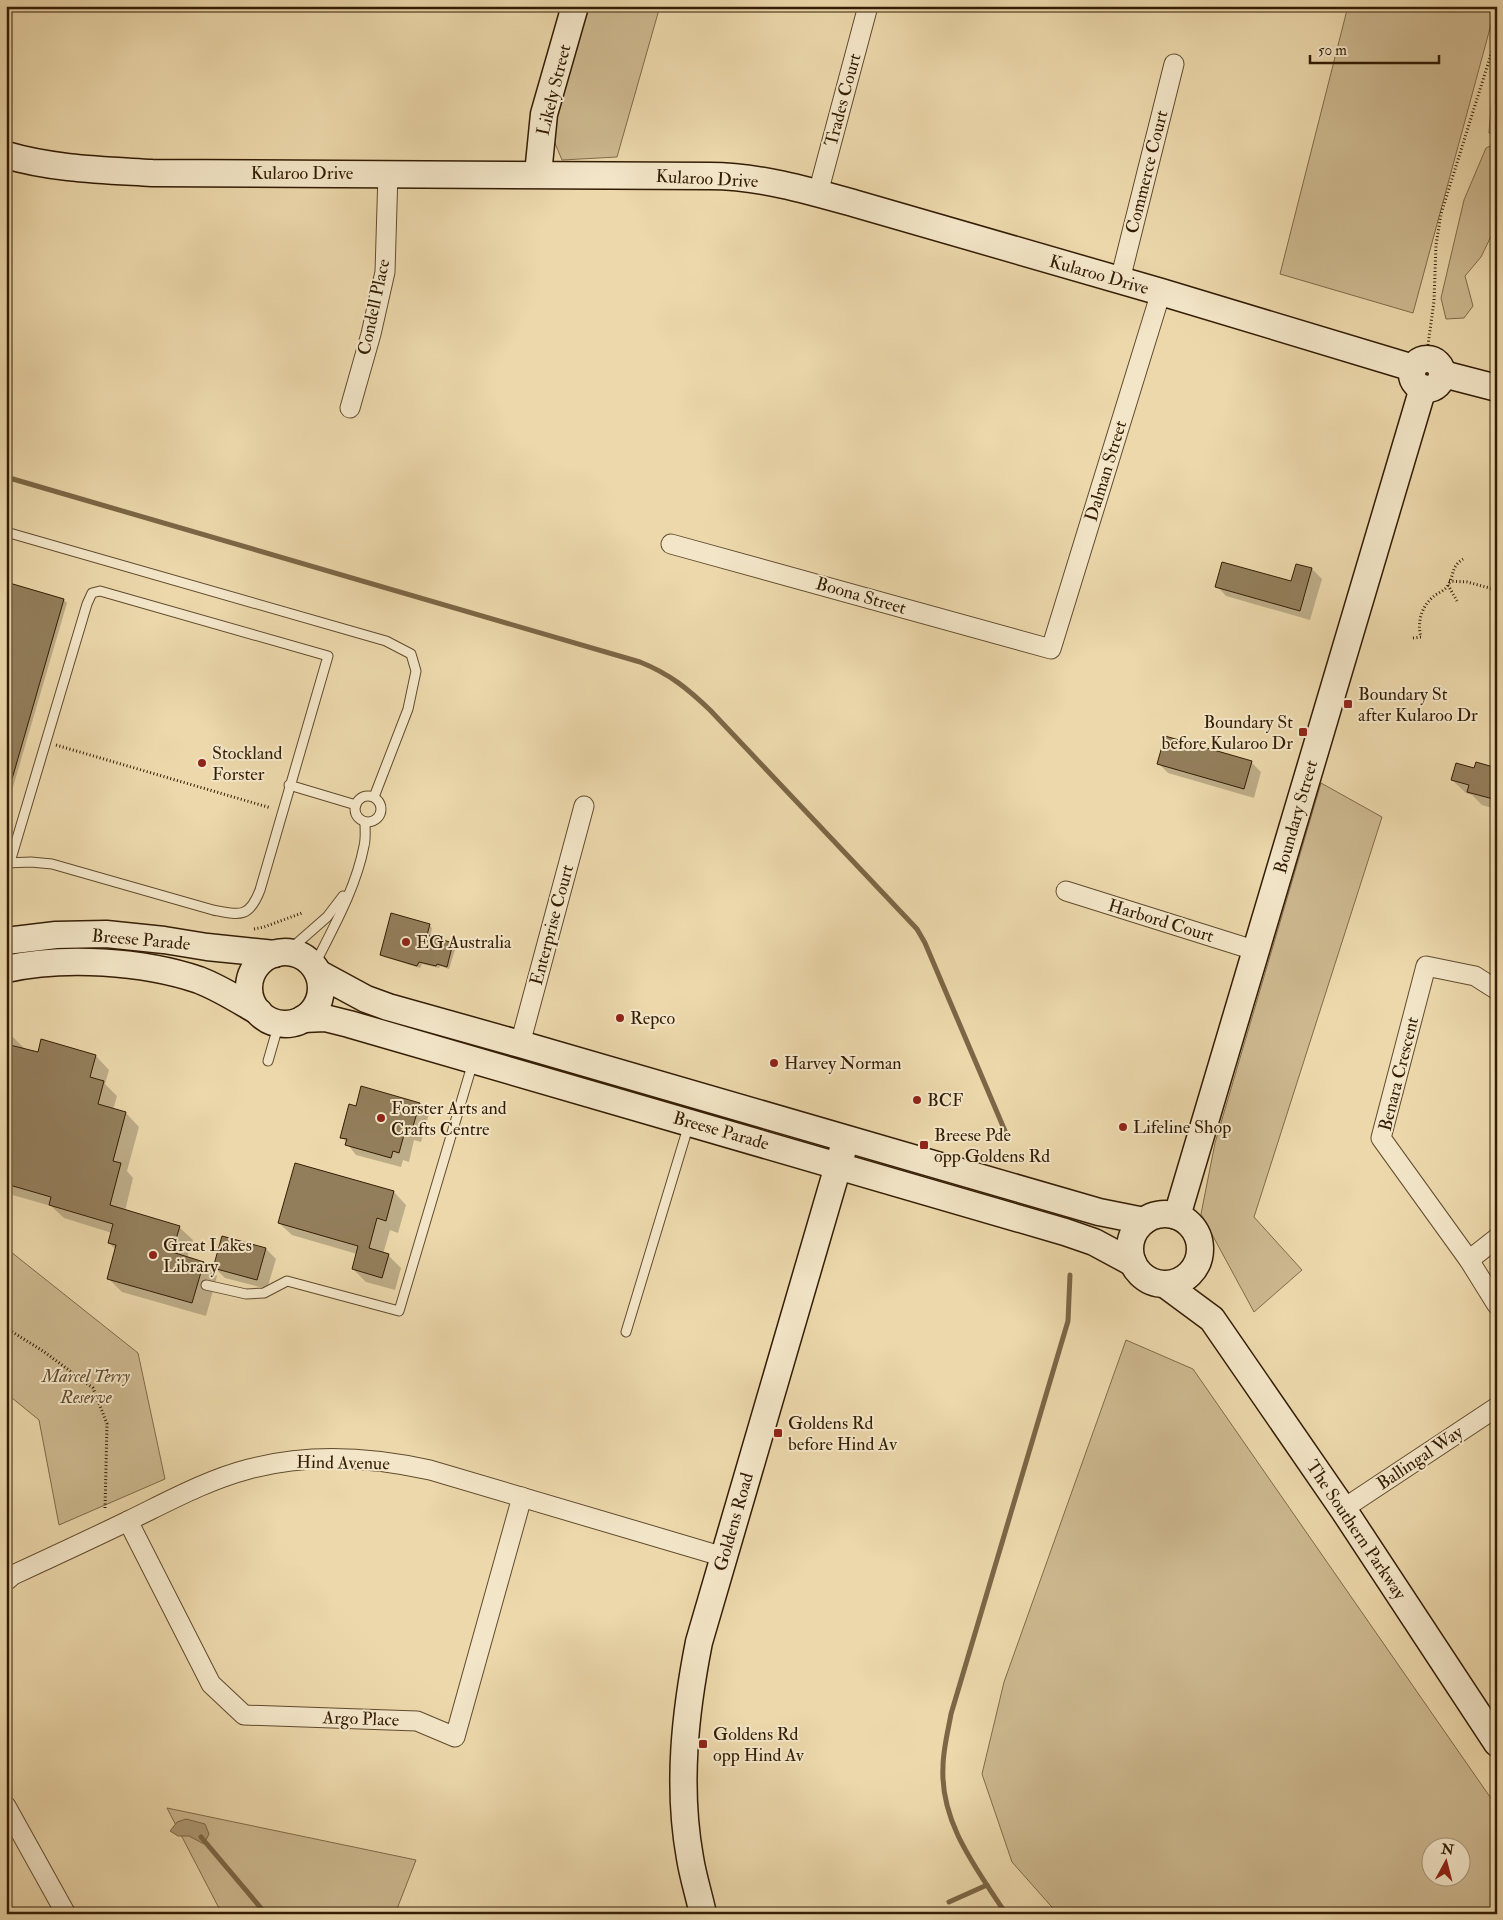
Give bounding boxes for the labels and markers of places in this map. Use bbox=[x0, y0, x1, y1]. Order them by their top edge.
place label: Boundary St after Kularoo Dr bbox=[1358, 683, 1478, 727]
marker: Boundary St after Kularoo Dr bbox=[1342, 698, 1354, 710]
place label: Boundary St before Kularoo Dr bbox=[1162, 711, 1293, 755]
marker: Boundary St before Kularoo Dr bbox=[1297, 726, 1309, 738]
place label: Stockland Forster bbox=[212, 742, 283, 786]
marker: Stockland Forster bbox=[196, 757, 208, 769]
place label: EG Australia bbox=[416, 931, 512, 954]
marker: EG Australia bbox=[400, 936, 412, 948]
place label: Repco bbox=[630, 1007, 676, 1030]
marker: Repco bbox=[614, 1012, 626, 1024]
place label: Harvey Norman bbox=[784, 1052, 902, 1075]
marker: Harvey Norman bbox=[768, 1057, 780, 1069]
place label: BCF bbox=[927, 1089, 963, 1112]
marker: BCF bbox=[911, 1094, 923, 1106]
place label: Forster Arts and Crafts Centre bbox=[391, 1097, 507, 1141]
marker: Forster Arts and Crafts Centre bbox=[375, 1112, 387, 1124]
place label: Lifeline Shop bbox=[1133, 1116, 1231, 1139]
marker: Lifeline Shop bbox=[1117, 1121, 1129, 1133]
place label: Breese Pde opp Goldens Rd bbox=[934, 1124, 1050, 1168]
marker: Breese Pde opp Goldens Rd bbox=[918, 1139, 930, 1151]
place label: Great Lakes Library bbox=[163, 1234, 252, 1278]
marker: Great Lakes Library bbox=[147, 1249, 159, 1261]
place label: Goldens Rd before Hind Av bbox=[788, 1412, 897, 1456]
marker: Goldens Rd before Hind Av bbox=[772, 1427, 784, 1439]
place label: Goldens Rd opp Hind Av bbox=[713, 1723, 804, 1767]
marker: Goldens Rd opp Hind Av bbox=[697, 1738, 709, 1750]

